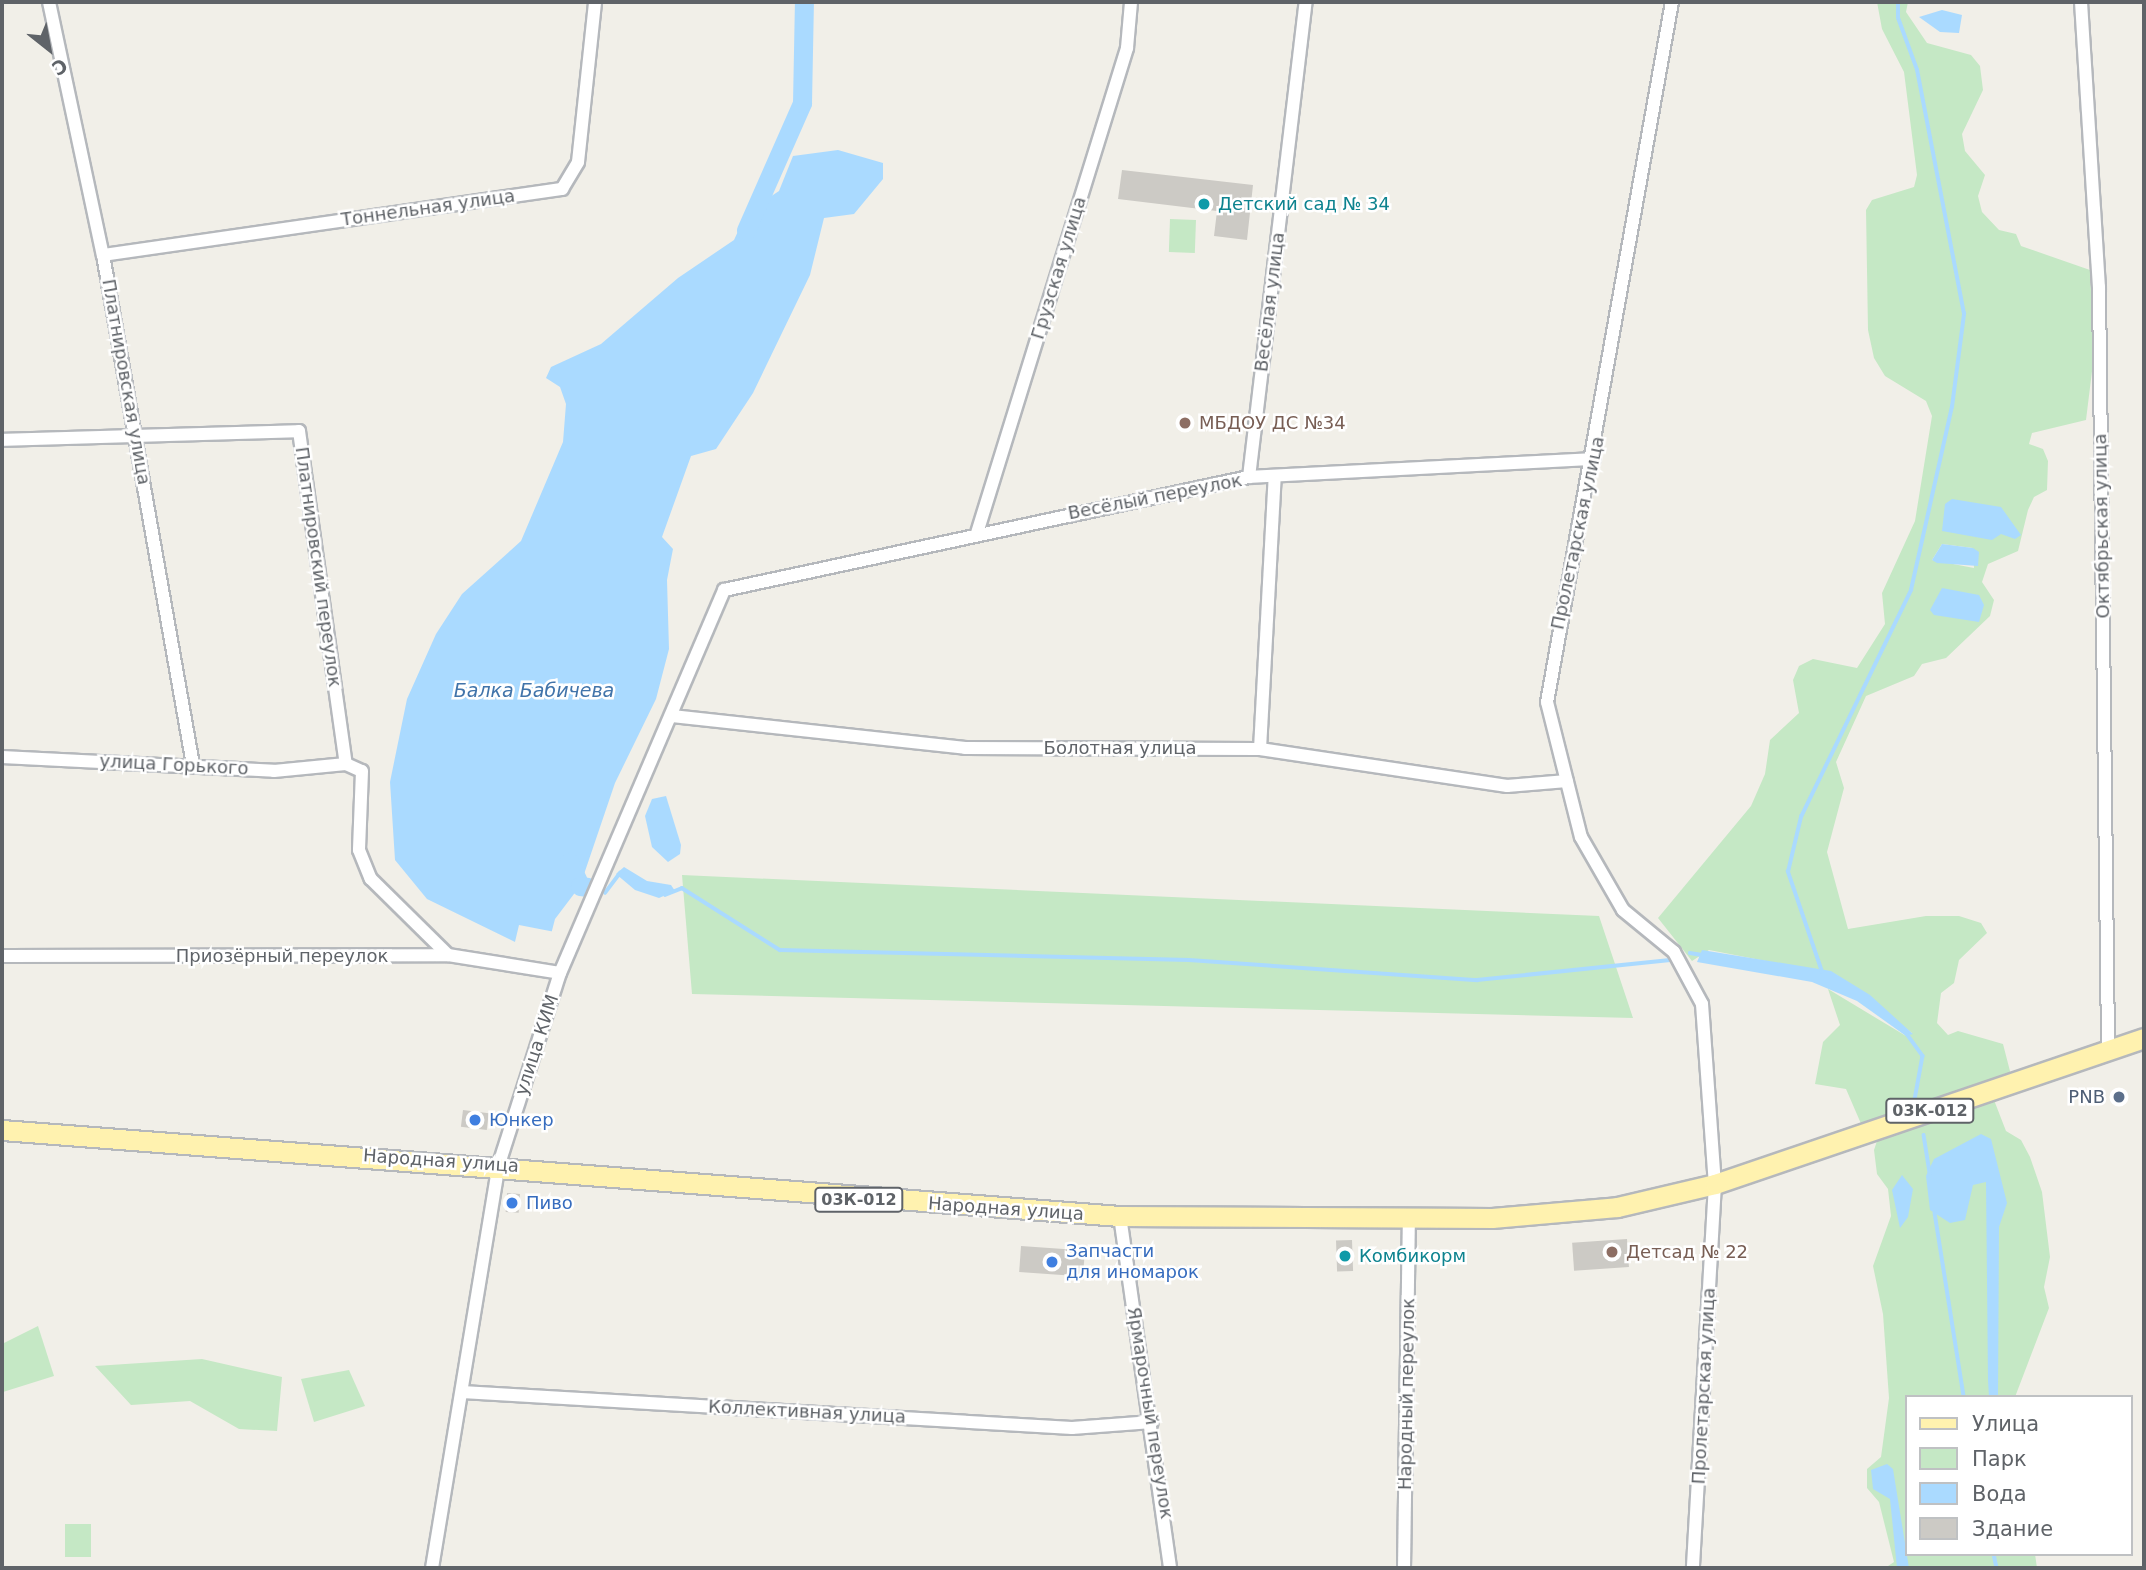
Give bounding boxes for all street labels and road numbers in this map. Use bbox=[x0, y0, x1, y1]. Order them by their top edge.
street label: Тоннельная улица bbox=[340, 185, 516, 231]
street label: Грузская улица bbox=[1027, 194, 1091, 342]
street label: Весёлая улица bbox=[1251, 231, 1289, 373]
street label: Платнировская улица bbox=[97, 277, 155, 487]
street label: Октябрьская улица bbox=[2090, 433, 2114, 619]
street label: Пролетарская улица bbox=[1547, 434, 1609, 632]
street label: Платнировский переулок bbox=[290, 446, 346, 688]
street label: Весёлый переулок bbox=[1066, 470, 1244, 524]
street label: Болотная улица bbox=[1044, 737, 1196, 759]
street label: улица Горького bbox=[99, 750, 249, 780]
street label: Приозёрный переулок bbox=[176, 945, 388, 967]
street label: улица КИМ bbox=[511, 992, 563, 1098]
road number: 03К-012 bbox=[1884, 1098, 1976, 1124]
street label: Народная улица bbox=[362, 1145, 520, 1177]
road number: 03К-012 bbox=[814, 1188, 904, 1212]
street label: Народная улица bbox=[927, 1193, 1085, 1225]
street label: Пролетарская улица bbox=[1688, 1287, 1720, 1485]
street label: Народный переулок bbox=[1395, 1298, 1419, 1490]
street label: Ярмарочный переулок bbox=[1123, 1305, 1177, 1521]
street label: Коллективная улица bbox=[708, 1396, 906, 1428]

